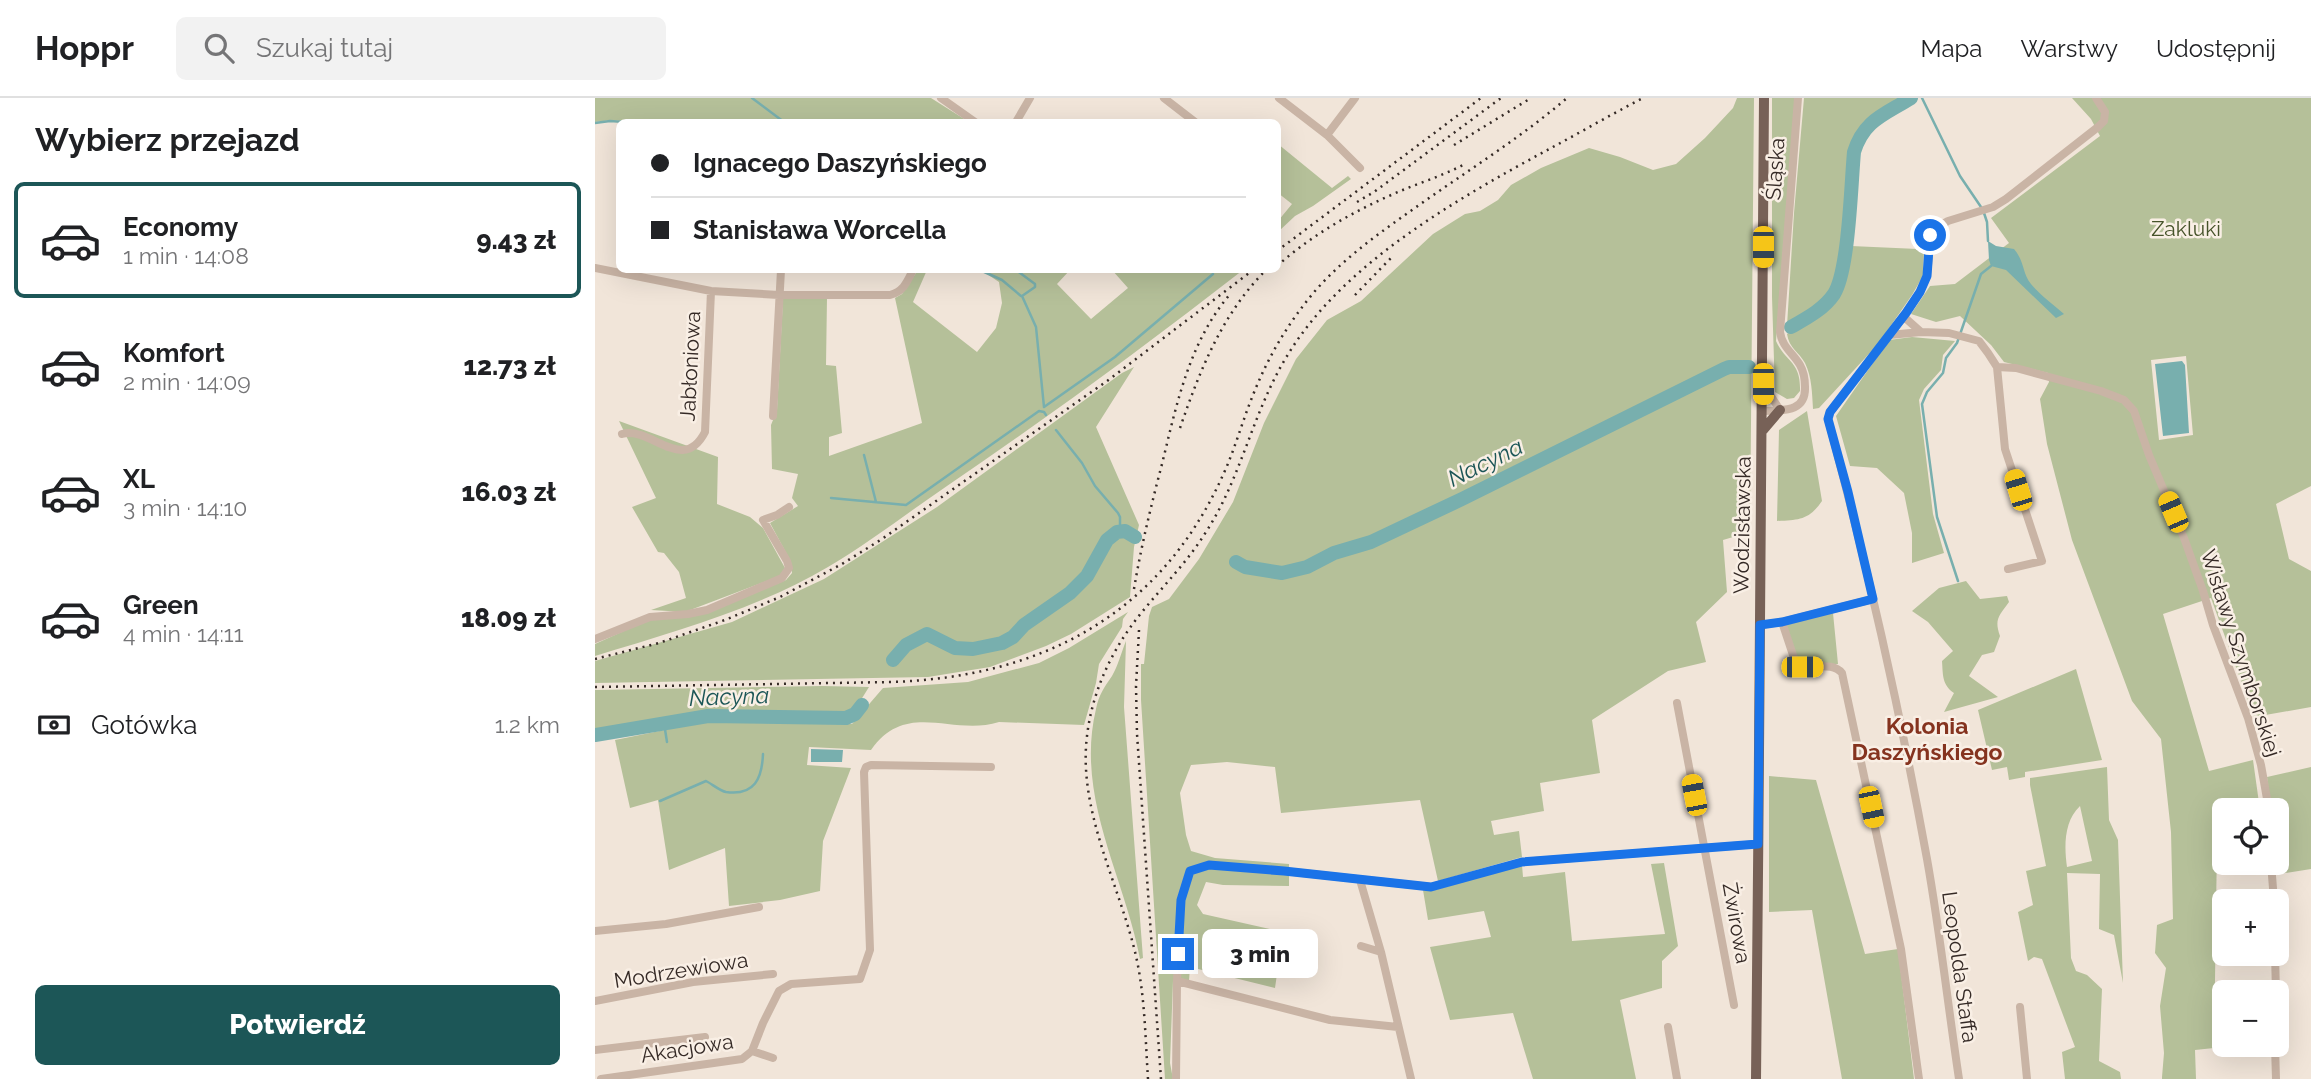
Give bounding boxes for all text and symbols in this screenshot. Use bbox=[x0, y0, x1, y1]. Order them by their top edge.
search box bbox=[176, 17, 666, 80]
text: Hoppr bbox=[35, 29, 134, 68]
icon: search bbox=[200, 29, 238, 67]
text: Szukaj tutaj bbox=[256, 33, 393, 63]
text: Mapa bbox=[1921, 34, 1982, 63]
text: Warstwy bbox=[2020, 34, 2118, 63]
text: Udostępnij bbox=[2156, 34, 2276, 63]
text: Wybierz przejazd bbox=[35, 121, 300, 158]
street label: Śląska bbox=[1760, 137, 1790, 201]
text: Ignacego Daszyńskiego bbox=[693, 148, 987, 178]
icon: car bbox=[39, 209, 102, 272]
text: Economy bbox=[123, 212, 238, 242]
text: Stanisława Worcella bbox=[693, 215, 947, 245]
park label: Zakluki bbox=[2151, 216, 2221, 241]
route start bbox=[1914, 219, 1946, 251]
text: 9.43 zł bbox=[476, 225, 556, 255]
car bbox=[1753, 226, 1774, 268]
text: 1 min · 14:08 bbox=[123, 242, 249, 269]
street label: Jabłoniowa bbox=[675, 310, 705, 422]
icon: car bbox=[39, 335, 102, 398]
text: Komfort bbox=[123, 338, 225, 368]
text: 12.73 zł bbox=[464, 351, 556, 381]
car bbox=[1753, 363, 1774, 405]
text: 2 min · 14:09 bbox=[123, 368, 251, 395]
water label: Nacyna bbox=[1443, 432, 1527, 492]
street label: Wodzisławska bbox=[1728, 456, 1756, 594]
icon: car bbox=[39, 461, 102, 524]
text: XL bbox=[123, 464, 155, 494]
car bbox=[2002, 467, 2035, 513]
text: 16.03 zł bbox=[461, 477, 556, 507]
car bbox=[2156, 489, 2191, 535]
text: 3 min · 14:10 bbox=[123, 494, 247, 521]
street label: Wisławy Szymborskiej bbox=[2196, 546, 2286, 760]
icon: car bbox=[39, 587, 102, 650]
text: Green bbox=[123, 590, 199, 620]
text: 18.09 zł bbox=[461, 603, 556, 633]
text: 4 min · 14:11 bbox=[123, 620, 243, 647]
car bbox=[1782, 657, 1824, 678]
water label: Nacyna bbox=[688, 681, 770, 711]
icon: cash bbox=[35, 706, 73, 744]
text: Gotówka bbox=[91, 710, 197, 740]
text: 1.2 km bbox=[495, 711, 560, 738]
district label: Kolonia Daszyńskiego bbox=[1851, 712, 2003, 765]
car bbox=[1680, 772, 1709, 818]
car bbox=[1857, 784, 1886, 830]
map controls bbox=[2212, 798, 2289, 1057]
button: locate bbox=[2212, 798, 2289, 875]
street label: Żwirowa bbox=[1718, 880, 1756, 966]
button: + bbox=[2212, 889, 2289, 966]
street label: Leopolda Staffa bbox=[1937, 890, 1983, 1044]
callout: 3 min bbox=[1203, 930, 1318, 978]
route end bbox=[1162, 938, 1194, 970]
text: 3 min bbox=[1230, 940, 1290, 967]
street label: Modrzewiowa bbox=[612, 947, 750, 993]
button: − bbox=[2212, 980, 2289, 1057]
button: Potwierdź bbox=[35, 985, 560, 1065]
street label: Akacjowa bbox=[639, 1028, 735, 1068]

